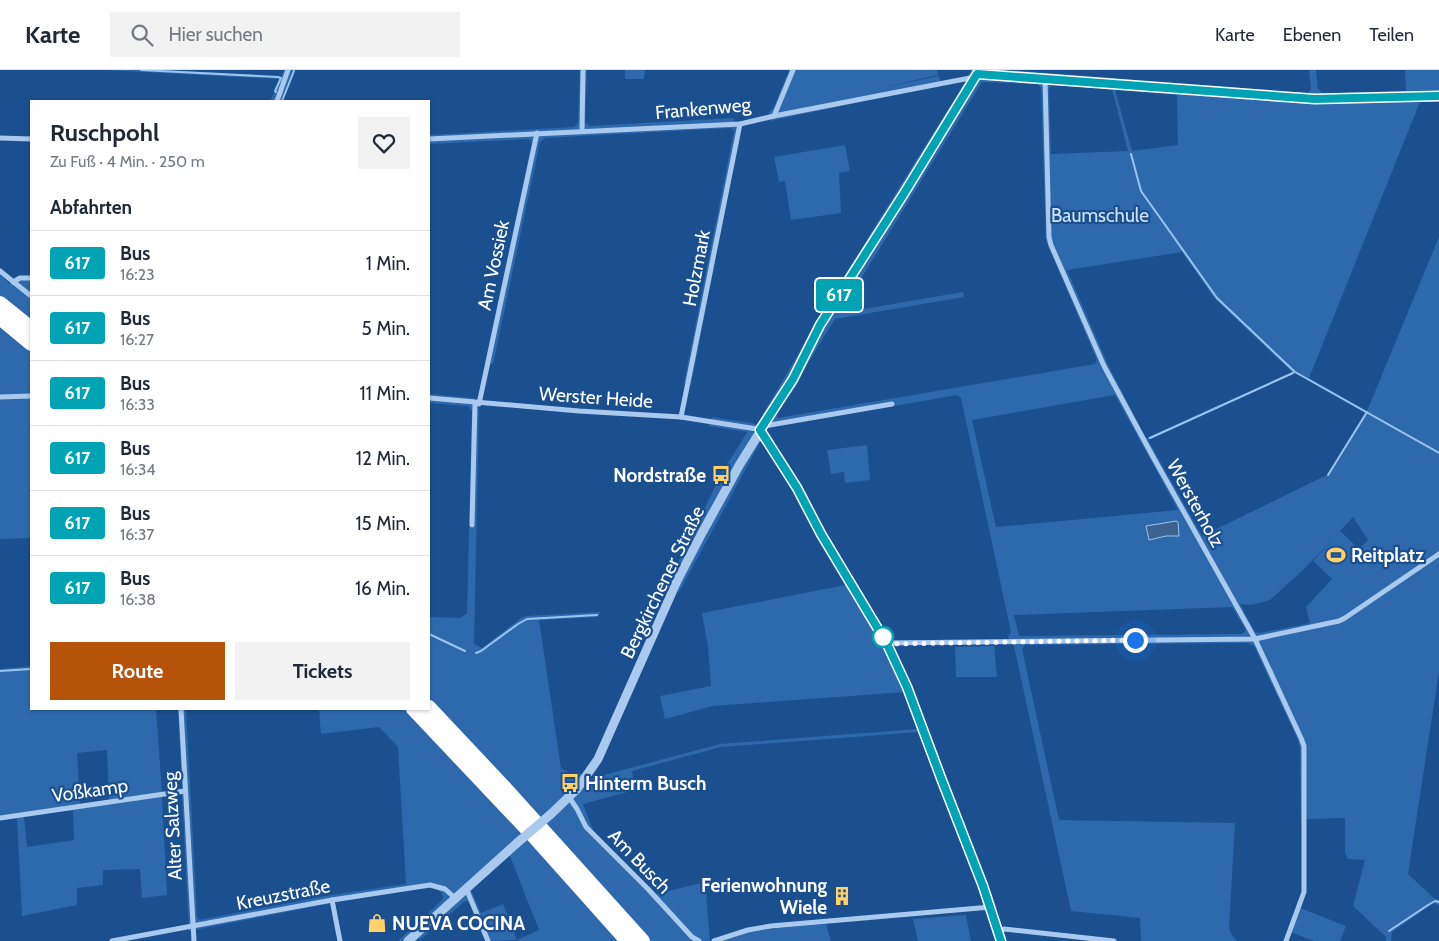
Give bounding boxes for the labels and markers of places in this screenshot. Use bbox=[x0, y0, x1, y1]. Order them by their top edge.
place label: Nordstraße bbox=[613, 464, 706, 487]
bus stop icon: Nordstraße bbox=[710, 464, 732, 486]
sports icon: Reitplatz bbox=[1325, 544, 1347, 566]
place label: Reitplatz bbox=[1351, 544, 1424, 567]
unlabelled marker bbox=[872, 626, 894, 648]
bus stop icon: Hinterm Busch bbox=[559, 772, 581, 794]
place label: Hinterm Busch bbox=[585, 772, 706, 795]
place label: Ferienwohnung Wiele bbox=[701, 874, 827, 919]
building icon: Ferienwohnung Wiele bbox=[831, 885, 853, 907]
shop icon: NUEVA COCINA bbox=[366, 912, 388, 934]
place label: NUEVA COCINA bbox=[392, 912, 525, 935]

